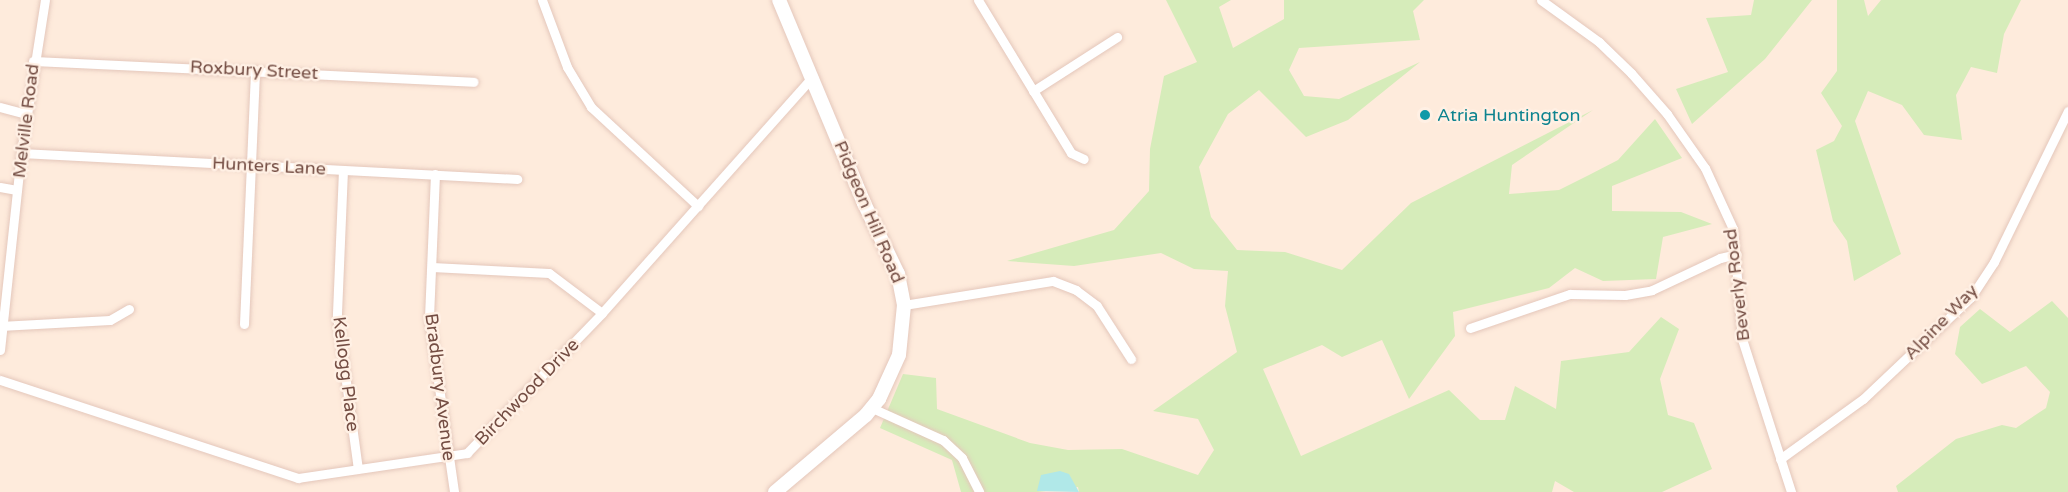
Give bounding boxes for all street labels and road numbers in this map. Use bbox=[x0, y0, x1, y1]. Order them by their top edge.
street label: Roxbury Street bbox=[189, 56, 319, 84]
street label: Melville Road bbox=[8, 63, 44, 179]
street label: Pidgeon Hill Road bbox=[829, 138, 909, 286]
street label: Hunters Lane bbox=[212, 152, 326, 180]
street label: Beverly Road bbox=[1719, 228, 1755, 342]
street label: Alpine Way bbox=[1900, 280, 1982, 364]
street label: Bradbury Avenue bbox=[420, 312, 460, 462]
street label: Kellogg Place bbox=[328, 315, 364, 433]
street label: Birchwood Drive bbox=[471, 334, 583, 450]

